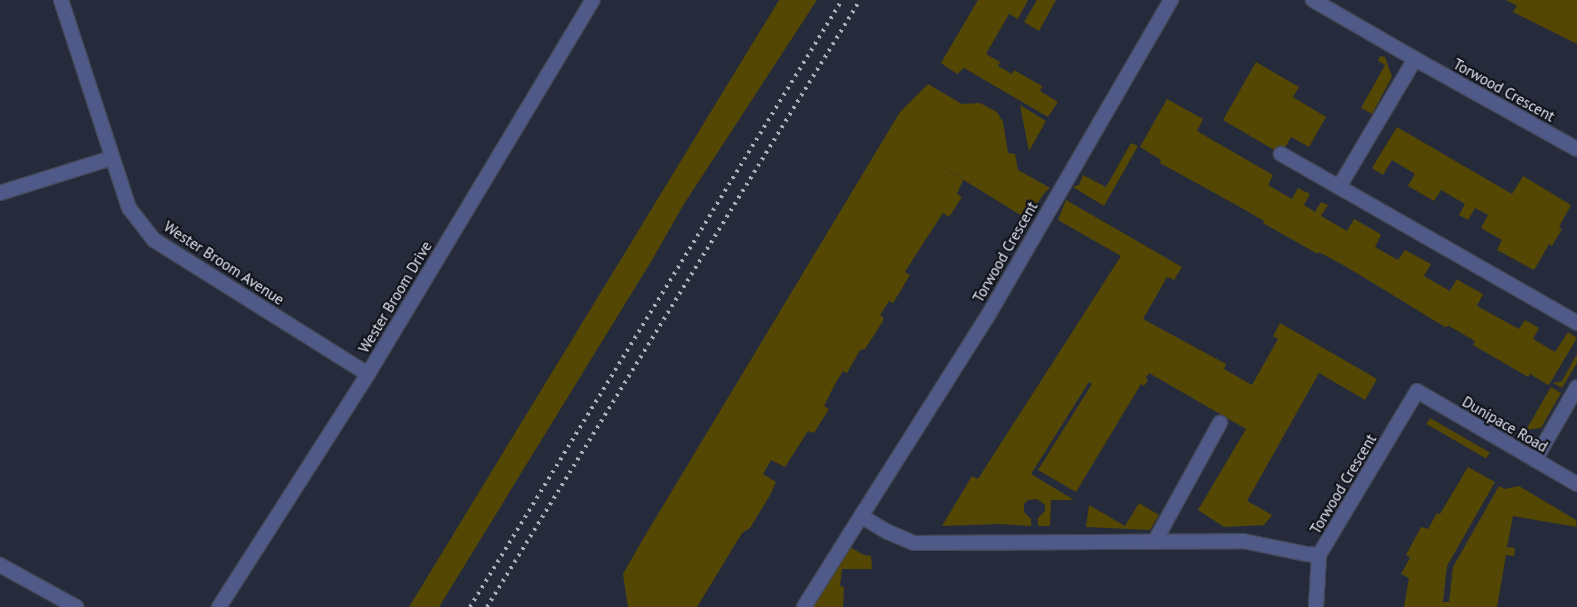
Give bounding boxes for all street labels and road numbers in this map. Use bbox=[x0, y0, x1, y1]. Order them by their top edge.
street label: Torwood Crescent bbox=[1450, 55, 1558, 125]
street label: Torwood Crescent bbox=[969, 198, 1041, 306]
street label: Wester Broom Avenue bbox=[160, 217, 288, 309]
street label: Wester Broom Drive bbox=[355, 238, 435, 356]
street label: Dunipace Road bbox=[1459, 392, 1551, 456]
street label: Torwood Crescent bbox=[1306, 431, 1380, 537]

